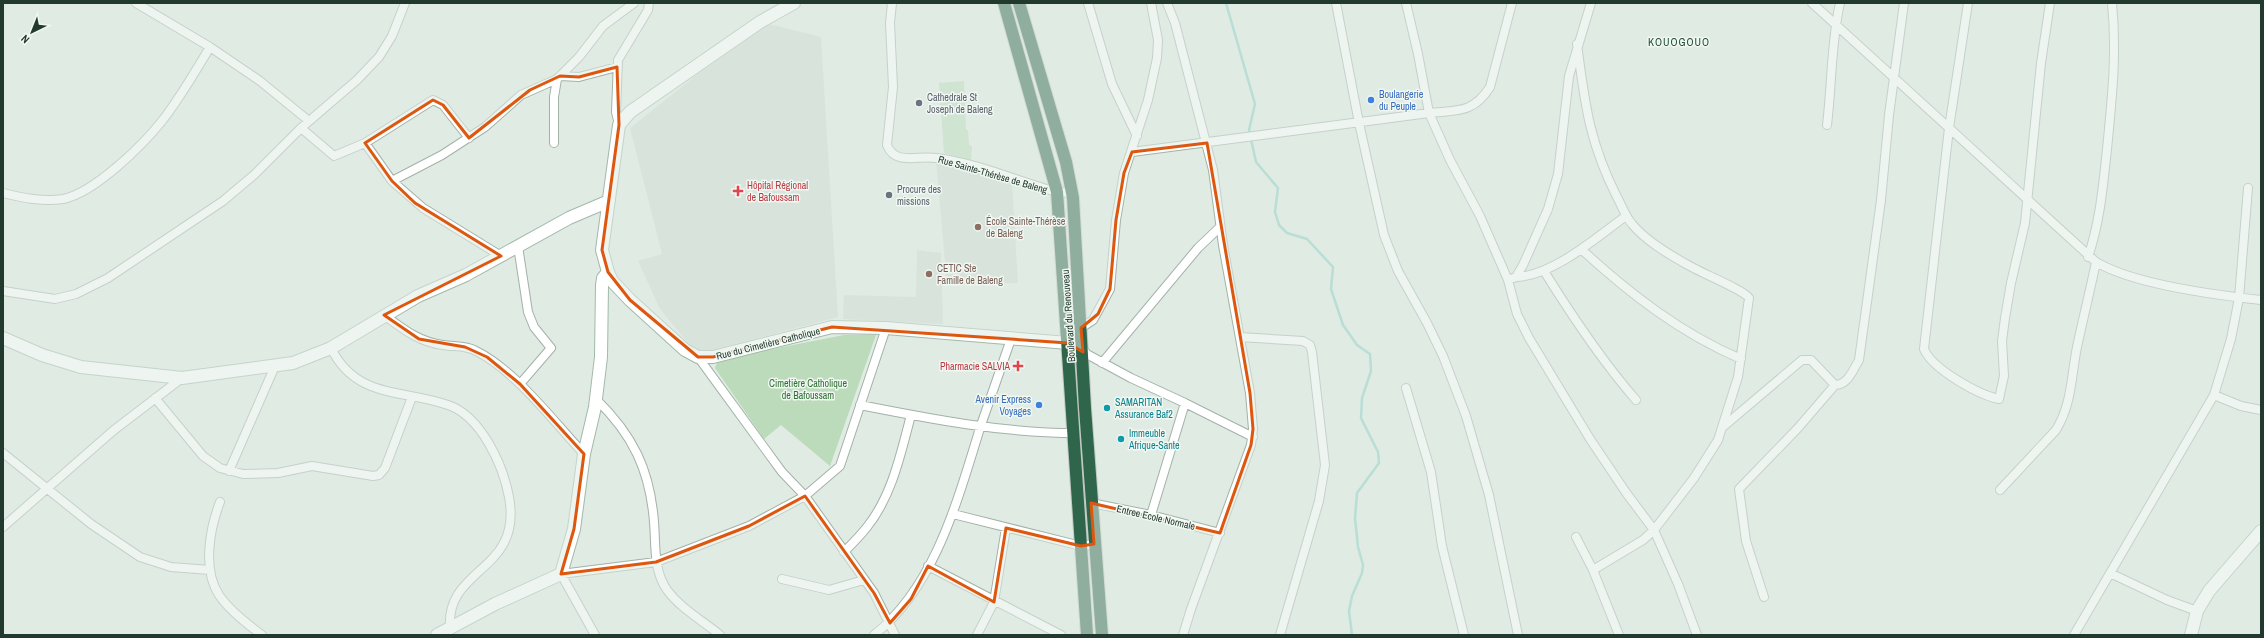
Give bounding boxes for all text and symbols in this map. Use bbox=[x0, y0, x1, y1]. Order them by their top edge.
north arrow bbox=[12, 12, 52, 52]
text: N bbox=[18, 32, 32, 47]
district label: KOUOGOUO bbox=[1648, 35, 1710, 49]
place label: Boulangerie du Peuple bbox=[1379, 88, 1424, 113]
place label: Cathedrale St Joseph de Baleng bbox=[927, 91, 993, 116]
marker: Boulangerie du Peuple bbox=[1366, 95, 1376, 105]
marker: Cathedrale St Joseph de Baleng bbox=[914, 98, 924, 108]
street label: Rue Sainte-Thérèse de Baleng bbox=[937, 153, 1049, 196]
place label: Hôpital Régional de Bafoussam bbox=[747, 179, 808, 204]
place label: Procure des missions bbox=[897, 183, 941, 208]
marker: Hôpital Régional de Bafoussam bbox=[732, 185, 744, 197]
marker: Procure des missions bbox=[884, 190, 894, 200]
place label: École Sainte-Thérèse de Baleng bbox=[986, 215, 1066, 240]
marker: École Sainte-Thérèse de Baleng bbox=[973, 222, 983, 232]
place label: CETIC Ste Famille de Baleng bbox=[937, 262, 1003, 287]
marker: CETIC Ste Famille de Baleng bbox=[924, 269, 934, 279]
street label: Boulevard du Renouveau bbox=[1059, 269, 1078, 363]
street label: Rue du Cimetière Catholique bbox=[715, 324, 822, 363]
place label: Pharmacie SALVIA bbox=[940, 360, 1011, 373]
marker: Pharmacie SALVIA bbox=[1013, 361, 1023, 371]
park label: Cimetière Catholique de Bafoussam bbox=[769, 377, 847, 402]
place label: Avenir Express Voyages bbox=[975, 393, 1031, 418]
place label: SAMARITAN Assurance Baf2 bbox=[1114, 396, 1173, 421]
marker: Avenir Express Voyages bbox=[1034, 400, 1044, 410]
marker: SAMARITAN Assurance Baf2 bbox=[1102, 403, 1112, 413]
place label: Immeuble Afrique-Sante bbox=[1128, 427, 1180, 452]
marker: Immeuble Afrique-Sante bbox=[1116, 434, 1126, 444]
street label: Entree Ecole Normale bbox=[1115, 502, 1197, 533]

